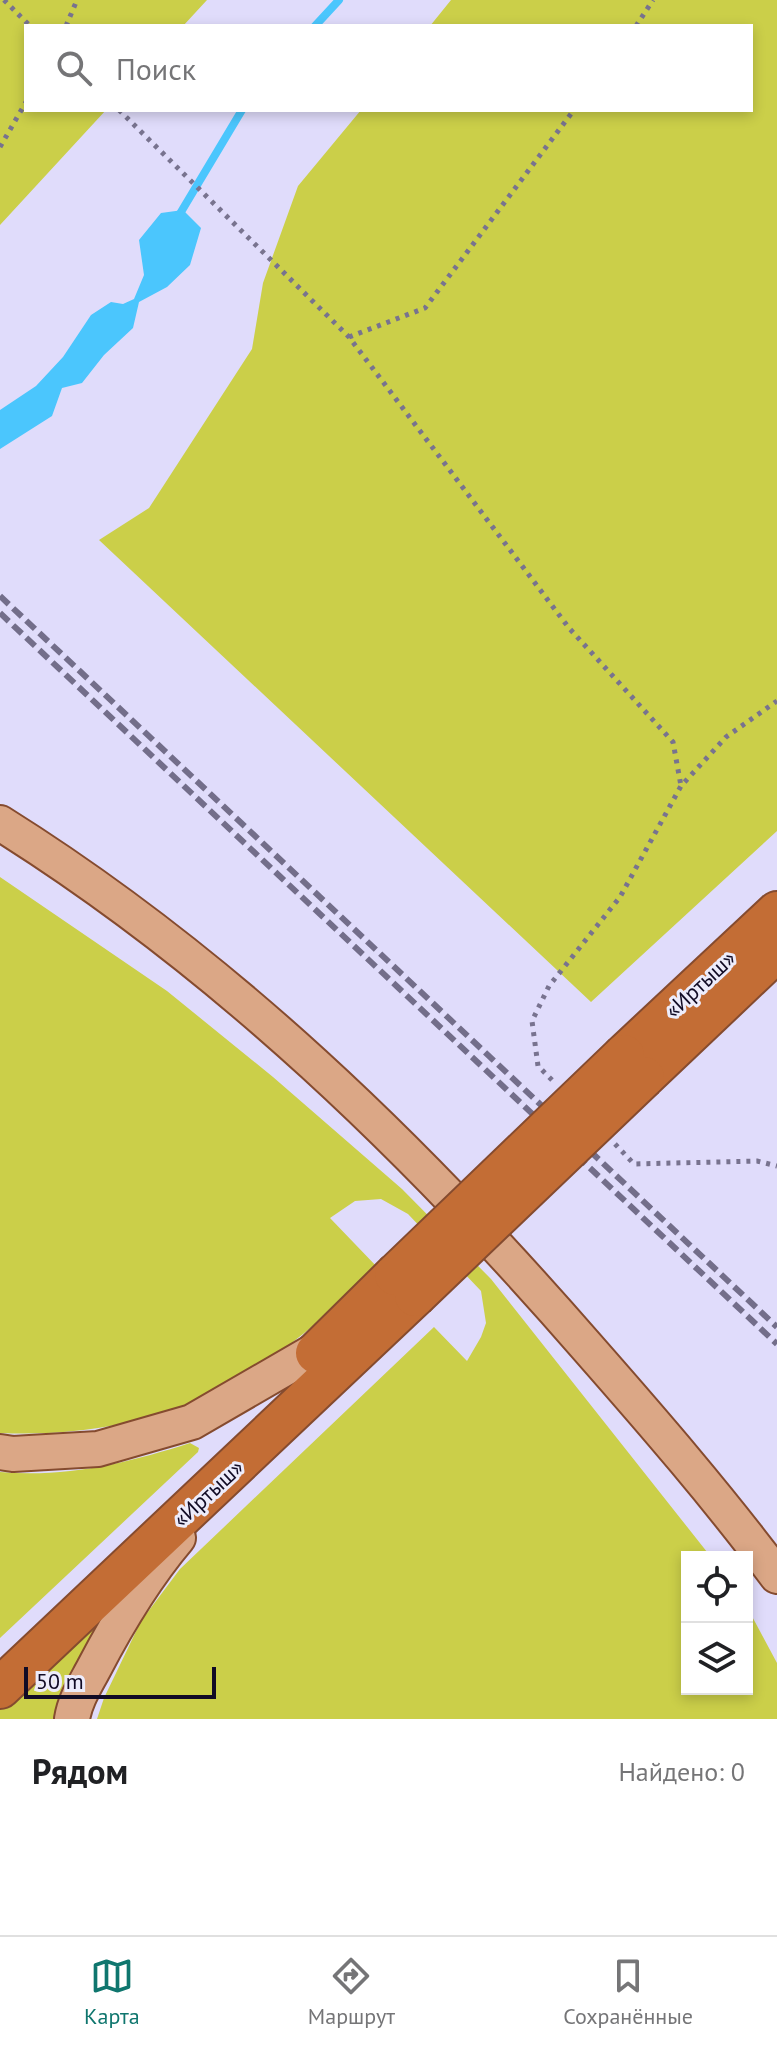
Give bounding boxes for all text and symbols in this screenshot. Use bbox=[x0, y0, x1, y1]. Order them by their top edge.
search box bbox=[24, 24, 753, 112]
icon: search bbox=[52, 46, 96, 90]
text: Поиск bbox=[116, 49, 196, 88]
street label: «Иртыш» bbox=[659, 944, 741, 1024]
street label: «Иртыш» bbox=[167, 1453, 249, 1533]
map controls bbox=[681, 1551, 753, 1695]
button: locate bbox=[681, 1551, 753, 1623]
button: layers bbox=[681, 1623, 753, 1695]
scale bar bbox=[24, 1663, 216, 1699]
text: 50 m bbox=[36, 1667, 84, 1695]
text: Рядом bbox=[32, 1749, 128, 1793]
text: Найдено: 0 bbox=[618, 1755, 745, 1788]
tab: Карта bbox=[84, 1954, 140, 2030]
tab: Маршрут bbox=[308, 1954, 395, 2030]
tab: Сохранённые bbox=[563, 1954, 693, 2030]

